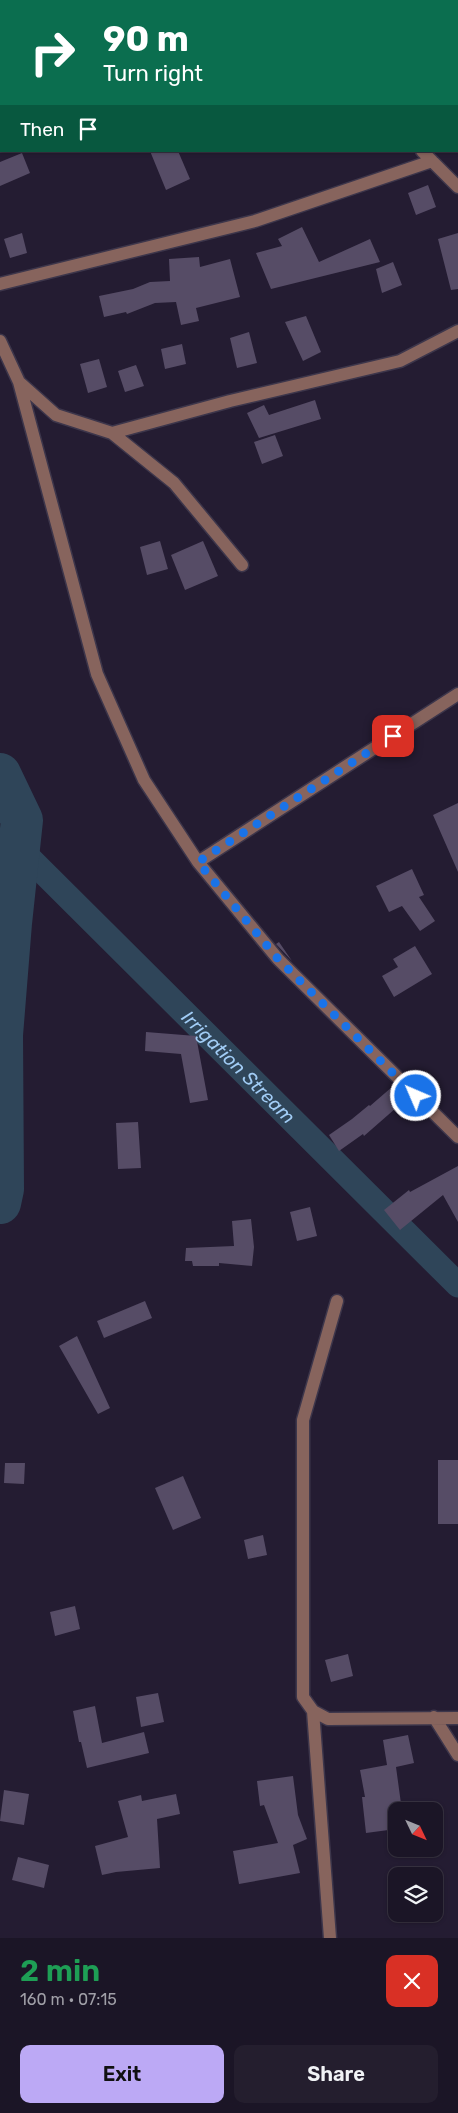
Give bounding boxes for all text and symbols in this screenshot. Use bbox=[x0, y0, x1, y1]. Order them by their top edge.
text: 90 m bbox=[103, 18, 189, 60]
icon: right bbox=[20, 20, 85, 85]
text: Turn right bbox=[103, 60, 203, 87]
icon: arrive bbox=[74, 115, 102, 143]
text: Then bbox=[20, 118, 64, 141]
pin bbox=[372, 715, 414, 757]
icon: arrive bbox=[379, 722, 407, 750]
water label: Irrigation Stream bbox=[177, 1006, 300, 1128]
position arrow bbox=[389, 1069, 441, 1121]
north arrow bbox=[388, 1802, 442, 1858]
map controls bbox=[388, 1802, 443, 1922]
button: layers bbox=[388, 1867, 443, 1922]
text: 2 min bbox=[20, 1953, 100, 1989]
button: close bbox=[386, 1955, 438, 2007]
text: 160 m · 07:15 bbox=[20, 1990, 117, 2009]
button: Exit bbox=[20, 2045, 224, 2103]
button: Share bbox=[234, 2045, 438, 2103]

